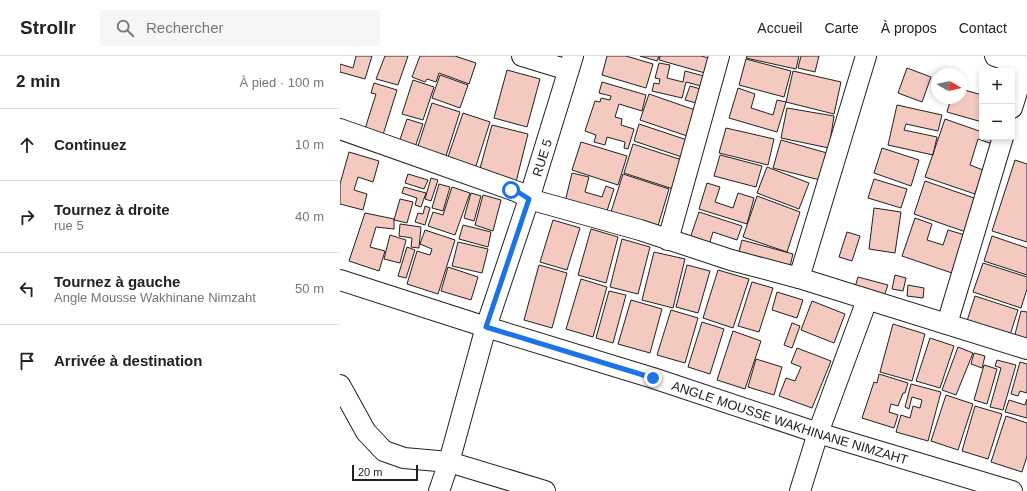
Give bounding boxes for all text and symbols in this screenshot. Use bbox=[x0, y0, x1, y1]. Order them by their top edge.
search box bbox=[100, 10, 380, 46]
text: Strollr bbox=[20, 17, 76, 38]
icon: search bbox=[114, 17, 136, 39]
text: Rechercher bbox=[146, 19, 224, 36]
text: Accueil bbox=[757, 20, 802, 36]
text: Carte bbox=[824, 20, 859, 36]
text: À propos bbox=[881, 20, 937, 36]
text: Contact bbox=[959, 20, 1007, 36]
north arrow bbox=[931, 68, 967, 104]
map controls bbox=[979, 68, 1015, 140]
button: + bbox=[979, 68, 1015, 104]
text: 2 min bbox=[16, 72, 60, 91]
text: À pied · 100 m bbox=[239, 75, 324, 90]
button: − bbox=[979, 104, 1015, 140]
icon: ahead bbox=[16, 134, 38, 156]
text: Continuez bbox=[54, 136, 127, 153]
text: 10 m bbox=[295, 137, 324, 152]
street label: RUE 5 bbox=[529, 137, 555, 178]
route start bbox=[502, 181, 520, 199]
text: Tournez à droite bbox=[54, 201, 170, 218]
icon: right bbox=[16, 206, 38, 228]
text: 40 m bbox=[295, 209, 324, 224]
text: rue 5 bbox=[54, 218, 84, 233]
text: Tournez à gauche bbox=[54, 273, 180, 290]
icon: left bbox=[16, 278, 38, 300]
text: 50 m bbox=[295, 281, 324, 296]
text: Angle Mousse Wakhinane Nimzaht bbox=[54, 290, 256, 305]
icon: arrive bbox=[16, 350, 38, 372]
text: Arrivée à destination bbox=[54, 352, 202, 369]
route end bbox=[644, 369, 662, 387]
street label: ANGLE MOUSSE WAKHINANE NIMZAHT bbox=[670, 377, 910, 467]
scale bar bbox=[352, 463, 418, 482]
text: 20 m bbox=[358, 466, 382, 478]

